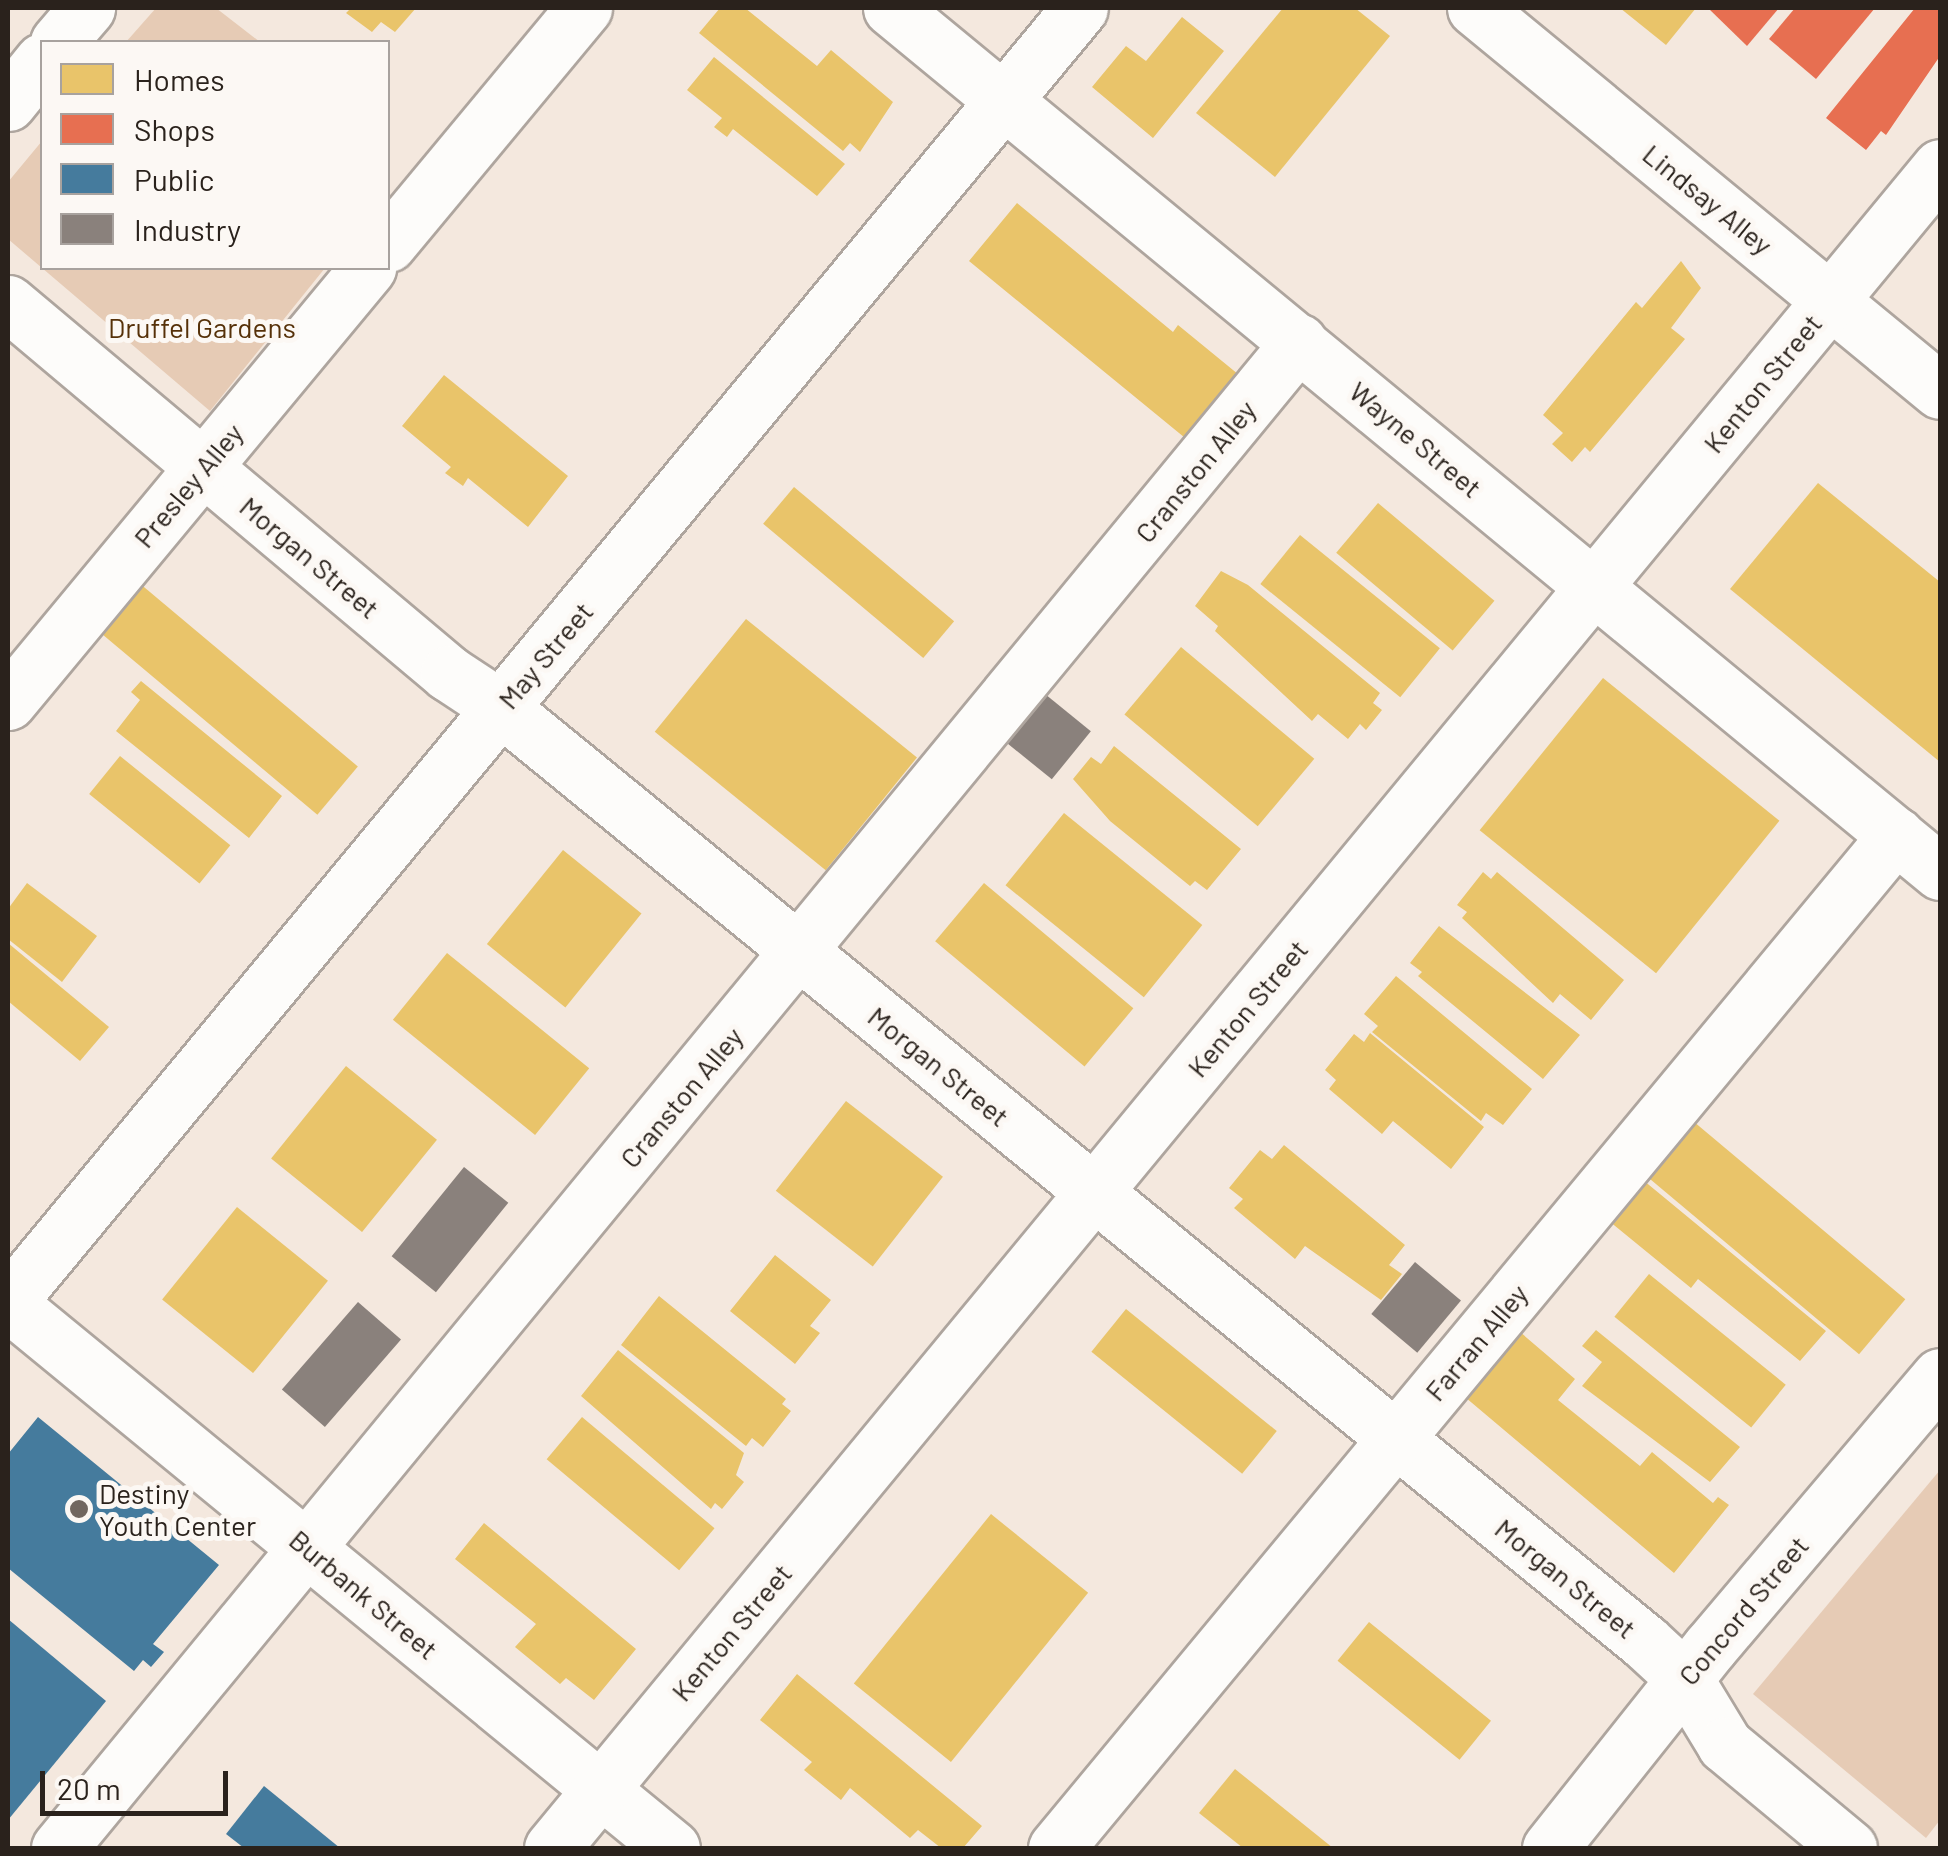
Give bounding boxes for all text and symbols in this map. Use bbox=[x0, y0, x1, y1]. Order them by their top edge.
legend bbox=[40, 40, 390, 270]
text: Homes bbox=[134, 61, 225, 97]
text: Shops bbox=[134, 111, 215, 147]
street label: Lindsay Alley bbox=[1637, 137, 1779, 261]
text: Public bbox=[134, 161, 214, 197]
text: Industry bbox=[134, 211, 241, 247]
street label: Kenton Street bbox=[1696, 307, 1828, 459]
park label: Druffel Gardens bbox=[108, 310, 296, 344]
street label: Wayne Street bbox=[1343, 374, 1489, 504]
street label: Cranston Alley bbox=[1127, 393, 1263, 549]
street label: Presley Alley bbox=[126, 416, 250, 554]
street label: Morgan Street bbox=[233, 489, 387, 625]
street label: May Street bbox=[491, 595, 599, 715]
street label: Kenton Street bbox=[1180, 933, 1314, 1083]
street label: Morgan Street bbox=[862, 999, 1016, 1133]
street label: Cranston Alley bbox=[613, 1020, 749, 1174]
street label: Farran Alley bbox=[1417, 1277, 1535, 1407]
place label: Destiny Youth Center bbox=[99, 1476, 256, 1542]
marker: Destiny Youth Center bbox=[68, 1498, 90, 1520]
street label: Morgan Street bbox=[1489, 1511, 1643, 1645]
street label: Burbank Street bbox=[283, 1522, 445, 1666]
street label: Concord Street bbox=[1671, 1529, 1815, 1691]
street label: Kenton Street bbox=[664, 1557, 798, 1707]
scale bar bbox=[45, 1751, 232, 1813]
text: 20 m bbox=[57, 1770, 121, 1806]

